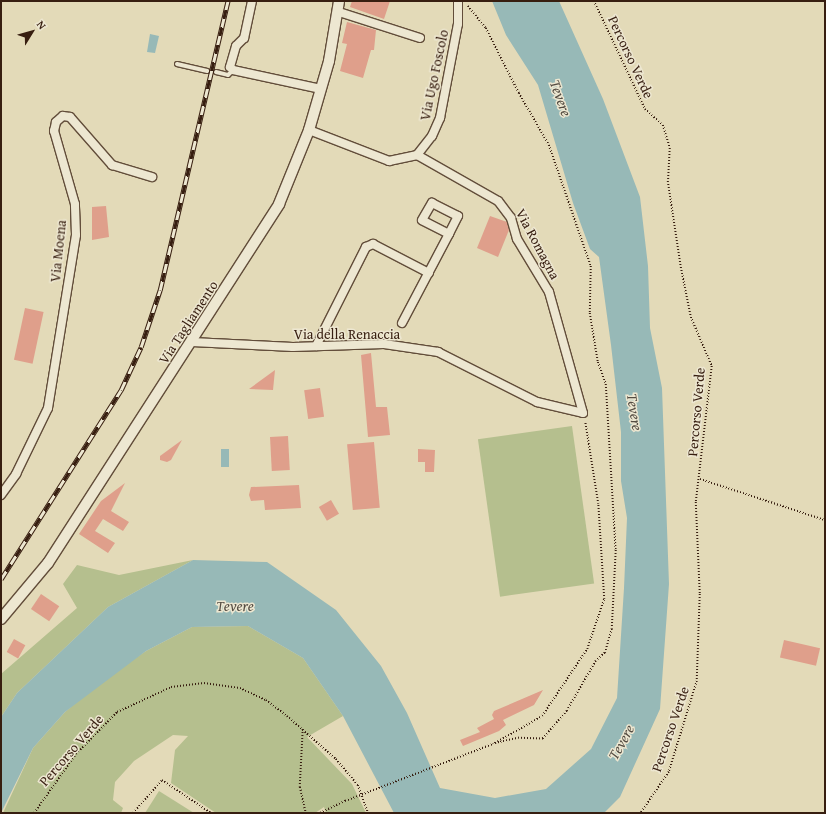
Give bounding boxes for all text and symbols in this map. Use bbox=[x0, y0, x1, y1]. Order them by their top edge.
north arrow bbox=[12, 12, 52, 52]
street label: Percorso Verde bbox=[605, 13, 657, 101]
text: N bbox=[33, 17, 50, 33]
street label: Via Ugo Foscolo bbox=[416, 28, 452, 122]
water label: Tevere bbox=[546, 77, 576, 119]
street label: Via Romagna bbox=[512, 206, 564, 282]
street label: Via Moena bbox=[46, 219, 70, 283]
street label: Via Tagliamento bbox=[155, 277, 221, 367]
street label: Via della Renaccia bbox=[294, 326, 400, 342]
street label: Percorso Verde bbox=[684, 367, 708, 457]
water label: Tevere bbox=[623, 392, 647, 432]
water label: Tevere bbox=[216, 597, 254, 615]
street label: Percorso Verde bbox=[648, 684, 692, 774]
street label: Percorso Verde bbox=[35, 711, 107, 789]
water label: Tevere bbox=[604, 721, 638, 763]

